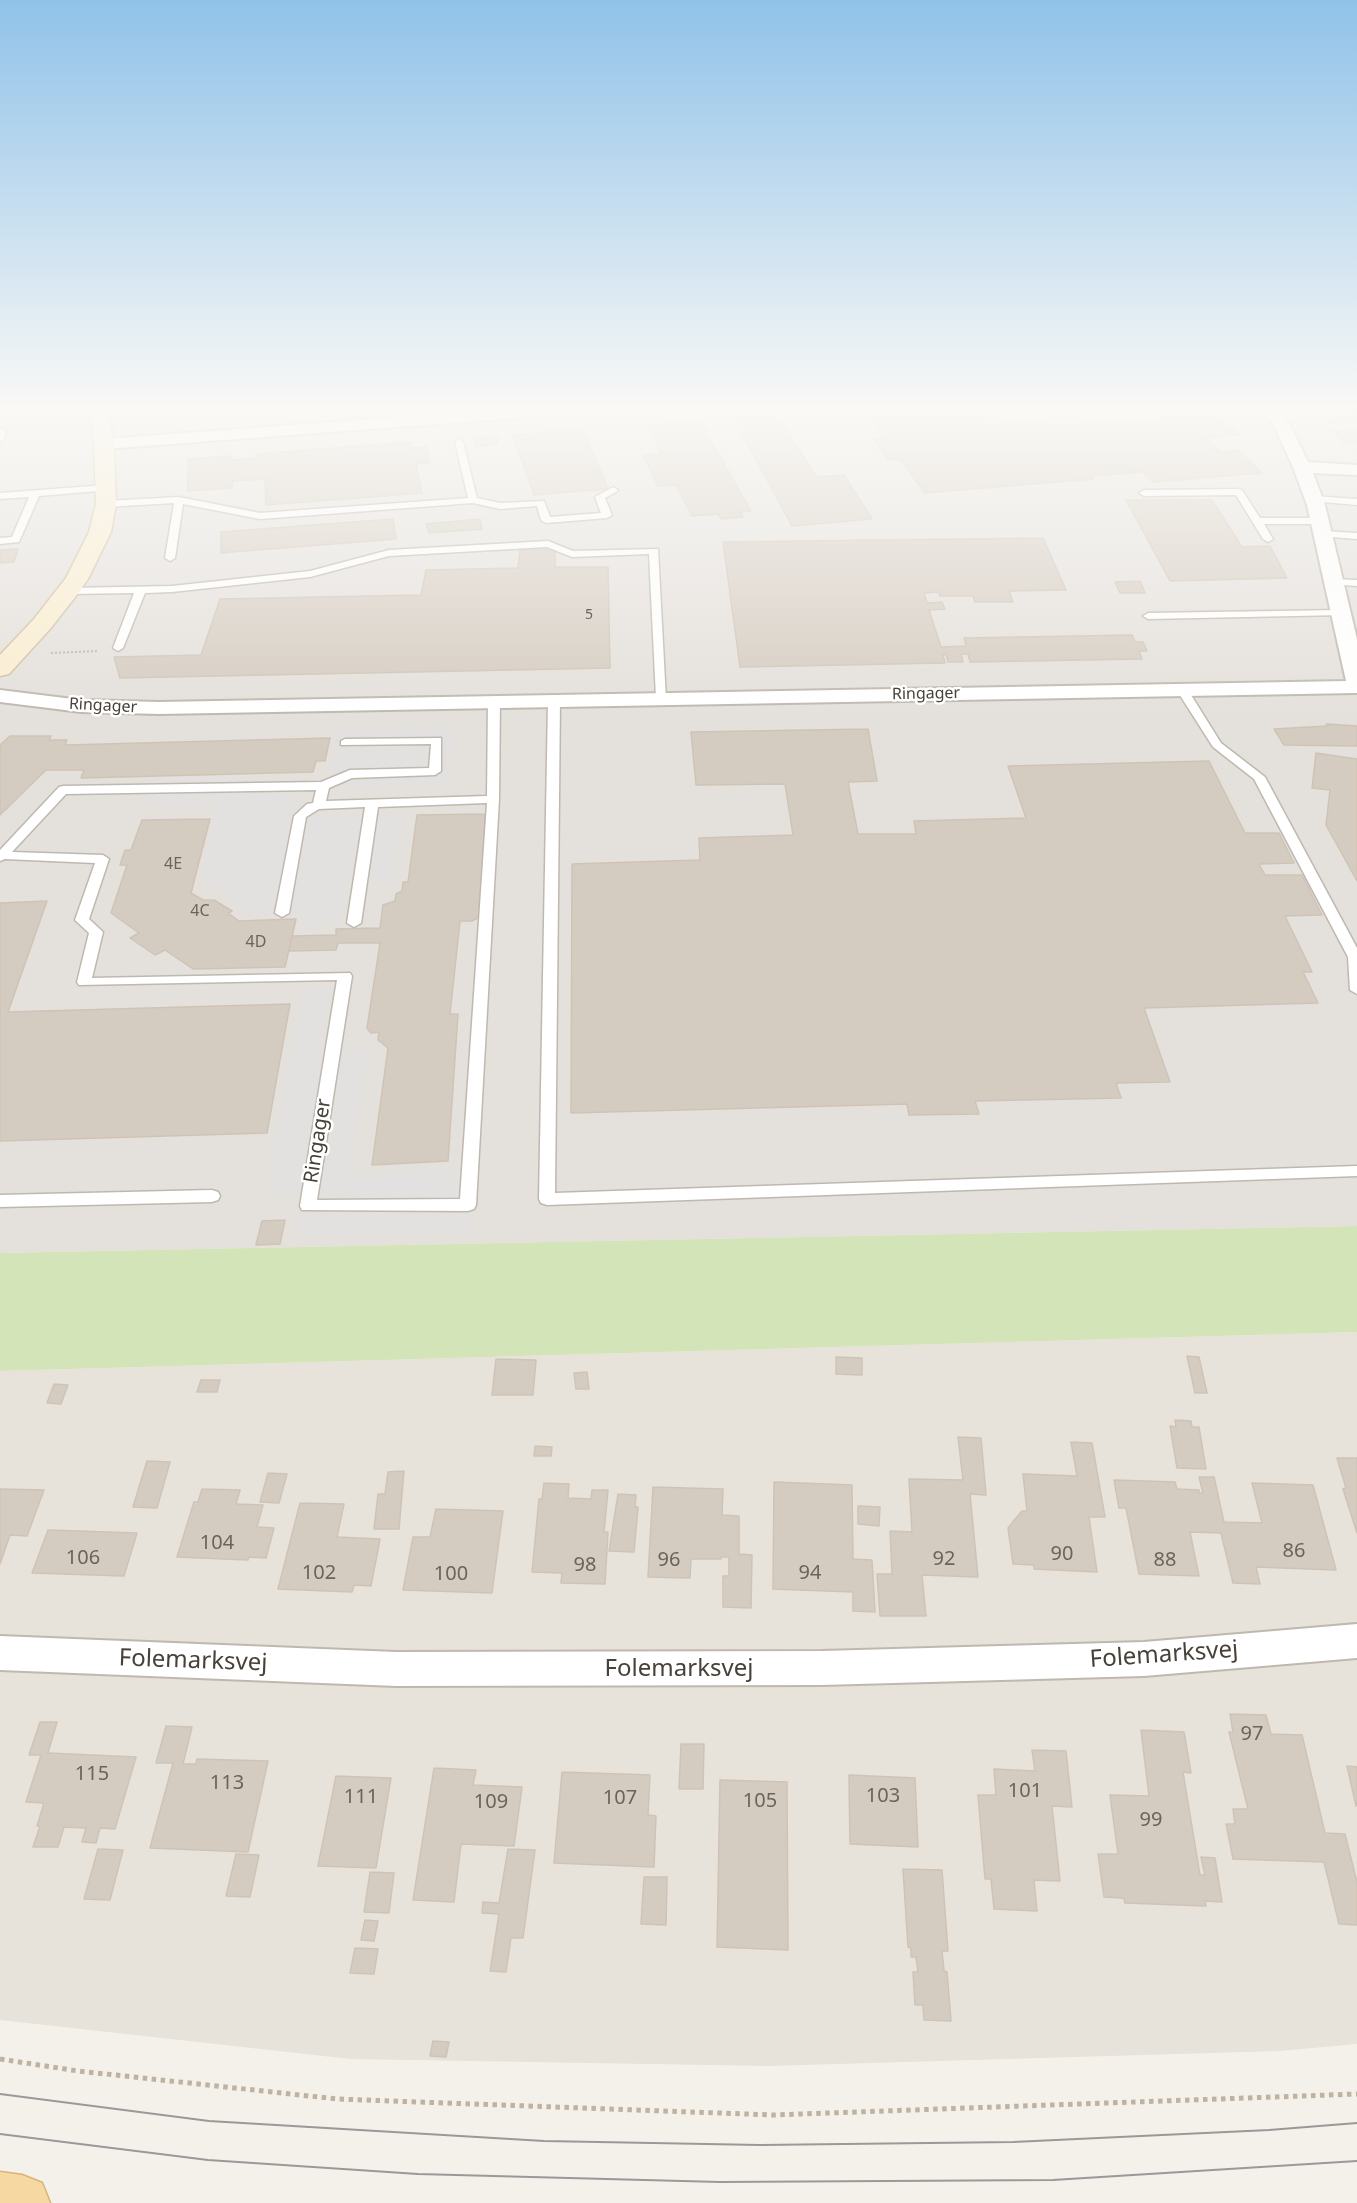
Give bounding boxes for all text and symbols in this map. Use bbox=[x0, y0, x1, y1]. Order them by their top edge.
house number: 5 bbox=[585, 607, 593, 623]
street label: Ringager bbox=[892, 684, 960, 704]
street label: Ringager bbox=[68, 695, 138, 717]
house number: 4E bbox=[164, 854, 182, 874]
house number: 4C bbox=[190, 901, 210, 921]
house number: 4D bbox=[246, 932, 266, 952]
street label: Ringager bbox=[299, 1097, 337, 1185]
house number: 104 bbox=[200, 1531, 234, 1555]
house number: 86 bbox=[1283, 1539, 1305, 1563]
house number: 90 bbox=[1051, 1542, 1073, 1566]
house number: 106 bbox=[66, 1546, 100, 1570]
house number: 92 bbox=[933, 1547, 955, 1571]
house number: 96 bbox=[658, 1548, 680, 1572]
house number: 88 bbox=[1154, 1548, 1176, 1572]
house number: 98 bbox=[574, 1553, 596, 1577]
house number: 102 bbox=[302, 1561, 336, 1585]
house number: 94 bbox=[799, 1561, 821, 1585]
house number: 100 bbox=[434, 1562, 468, 1586]
street label: Folemarksvej bbox=[1089, 1635, 1239, 1675]
street label: Folemarksvej bbox=[118, 1644, 268, 1678]
street label: Folemarksvej bbox=[605, 1655, 753, 1683]
house number: 97 bbox=[1241, 1722, 1263, 1746]
house number: 115 bbox=[75, 1762, 109, 1786]
house number: 113 bbox=[210, 1771, 244, 1795]
house number: 101 bbox=[1008, 1779, 1042, 1803]
house number: 103 bbox=[866, 1784, 900, 1808]
house number: 111 bbox=[344, 1785, 378, 1809]
house number: 107 bbox=[603, 1786, 637, 1810]
house number: 105 bbox=[743, 1789, 777, 1813]
house number: 109 bbox=[474, 1790, 508, 1814]
house number: 99 bbox=[1140, 1808, 1162, 1832]

